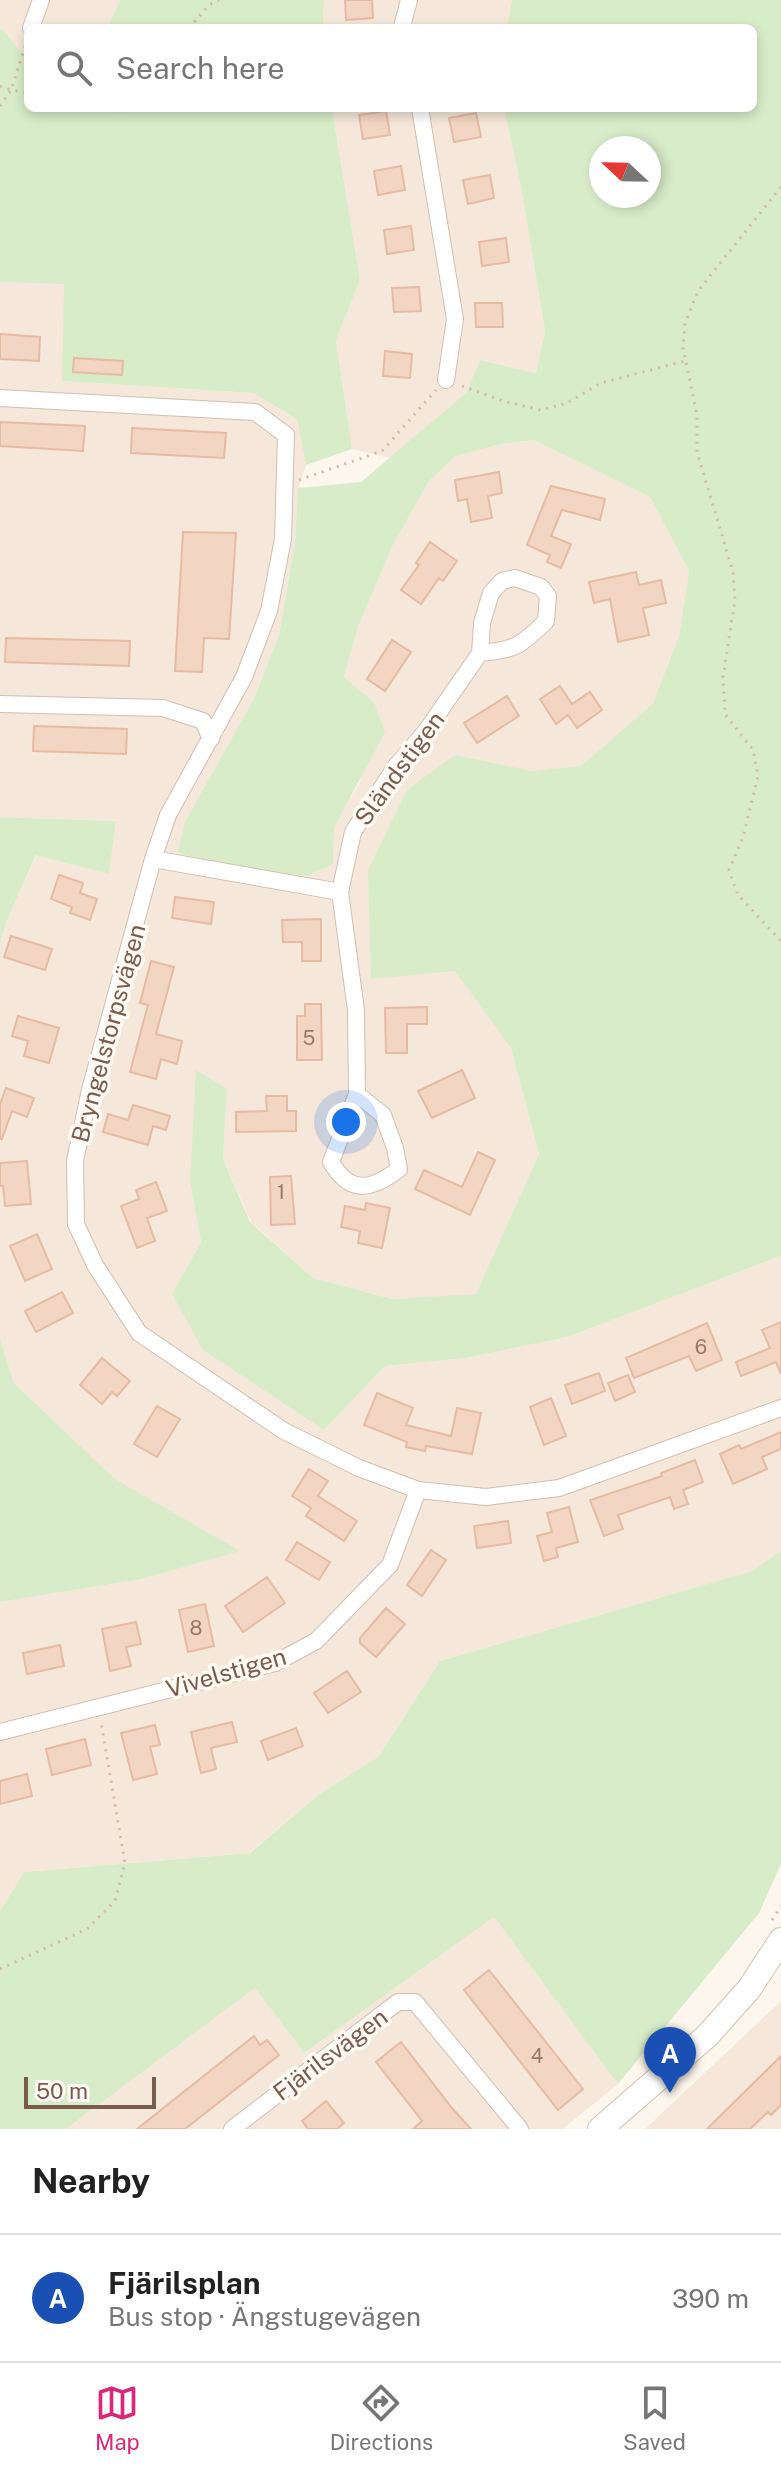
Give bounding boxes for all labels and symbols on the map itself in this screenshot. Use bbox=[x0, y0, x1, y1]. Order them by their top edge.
north arrow bbox=[589, 136, 661, 208]
street label: Sländstigen bbox=[348, 706, 450, 830]
street label: Bryngelstorpsvägen bbox=[65, 921, 151, 1145]
house number: 5 bbox=[303, 1026, 315, 1050]
your location bbox=[326, 1102, 366, 1142]
house number: 1 bbox=[277, 1180, 285, 1204]
house number: 6 bbox=[695, 1335, 707, 1359]
house number: 8 bbox=[190, 1616, 202, 1640]
street label: Vivelstigen bbox=[163, 1642, 289, 1702]
street label: Fjärilsvägen bbox=[267, 2002, 393, 2106]
pin: A bbox=[644, 2027, 696, 2093]
house number: 4 bbox=[531, 2044, 543, 2068]
scale bar bbox=[24, 2073, 156, 2109]

